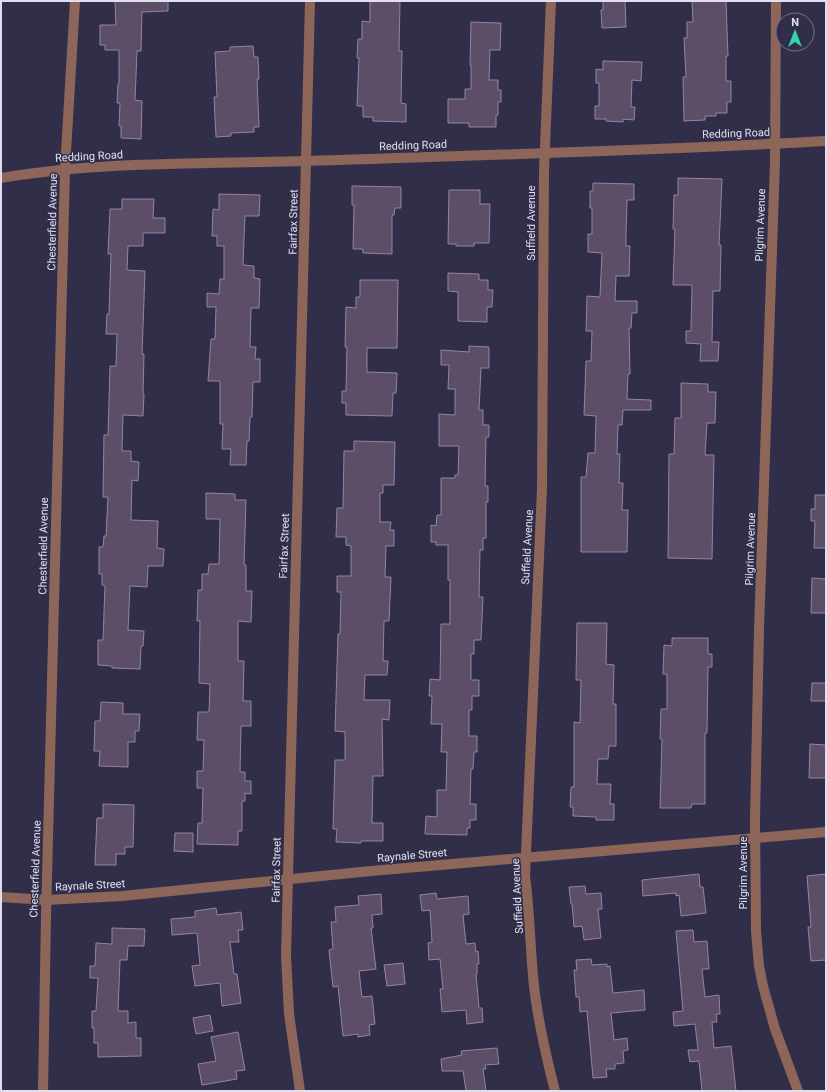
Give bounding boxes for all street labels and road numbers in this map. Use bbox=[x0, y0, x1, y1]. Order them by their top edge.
street label: Redding Road bbox=[702, 126, 770, 141]
street label: Redding Road bbox=[379, 138, 447, 153]
street label: Redding Road bbox=[55, 148, 123, 165]
street label: Chesterfield Avenue bbox=[45, 173, 60, 271]
street label: Suffield Avenue bbox=[525, 185, 538, 261]
street label: Pilgrim Avenue bbox=[753, 188, 768, 262]
street label: Fairfax Street bbox=[286, 189, 301, 255]
street label: Chesterfield Avenue bbox=[36, 497, 51, 595]
street label: Suffield Avenue bbox=[519, 509, 536, 585]
street label: Pilgrim Avenue bbox=[743, 512, 758, 586]
street label: Fairfax Street bbox=[277, 513, 292, 579]
street label: Chesterfield Avenue bbox=[27, 820, 44, 918]
street label: Pilgrim Avenue bbox=[737, 836, 750, 910]
street label: Fairfax Street bbox=[269, 837, 284, 903]
street label: Raynale Street bbox=[377, 846, 448, 865]
street label: Suffield Avenue bbox=[509, 858, 526, 934]
street label: Raynale Street bbox=[55, 877, 126, 894]

